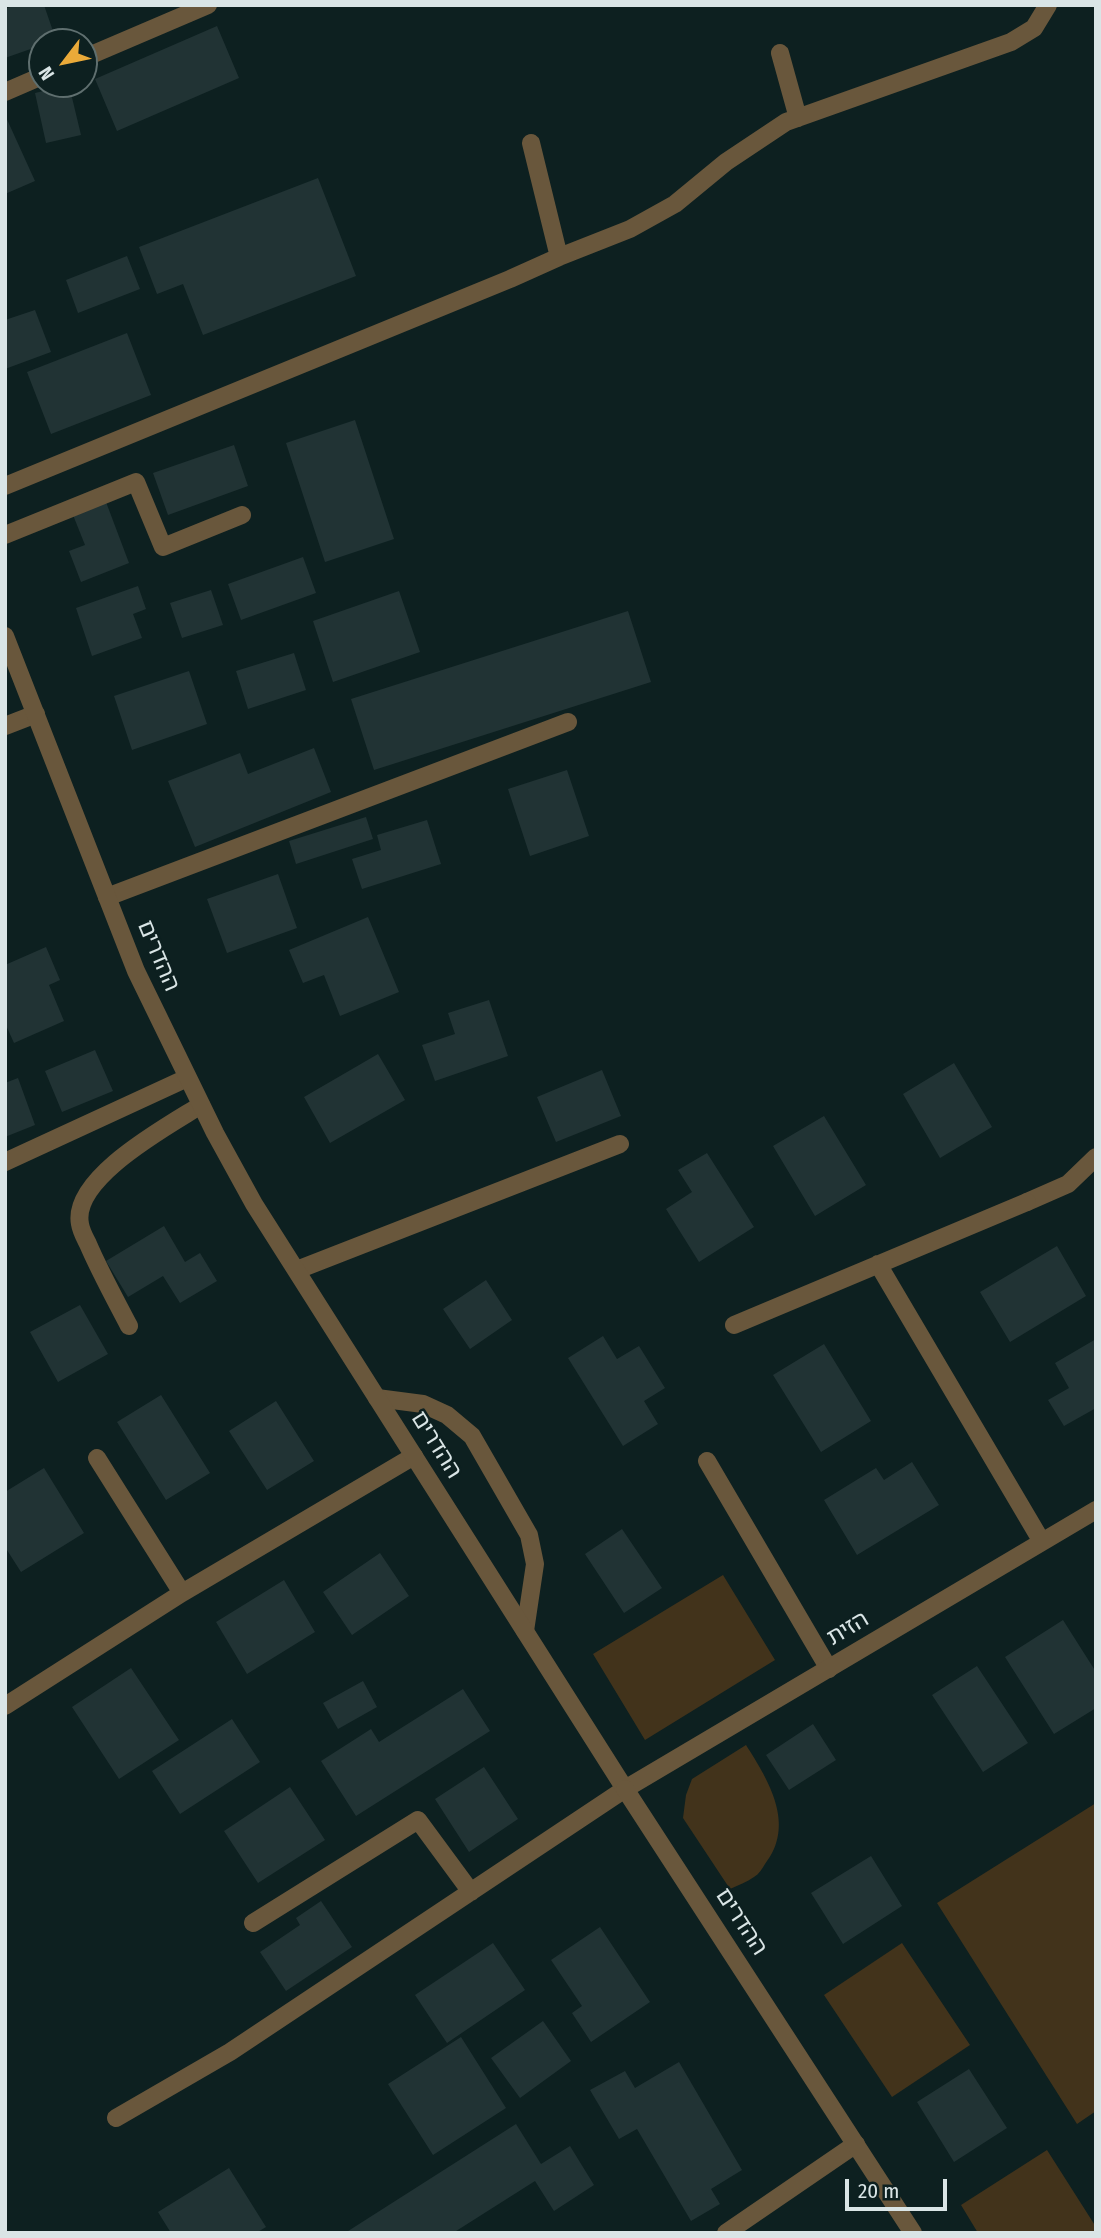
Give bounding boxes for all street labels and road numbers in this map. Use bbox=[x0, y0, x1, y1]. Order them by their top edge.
street label: ההדרים bbox=[131, 916, 185, 996]
street label: ההדרים bbox=[405, 1406, 467, 1484]
street label: הזית bbox=[822, 1606, 874, 1652]
street label: ההדרים bbox=[709, 1883, 773, 1961]

